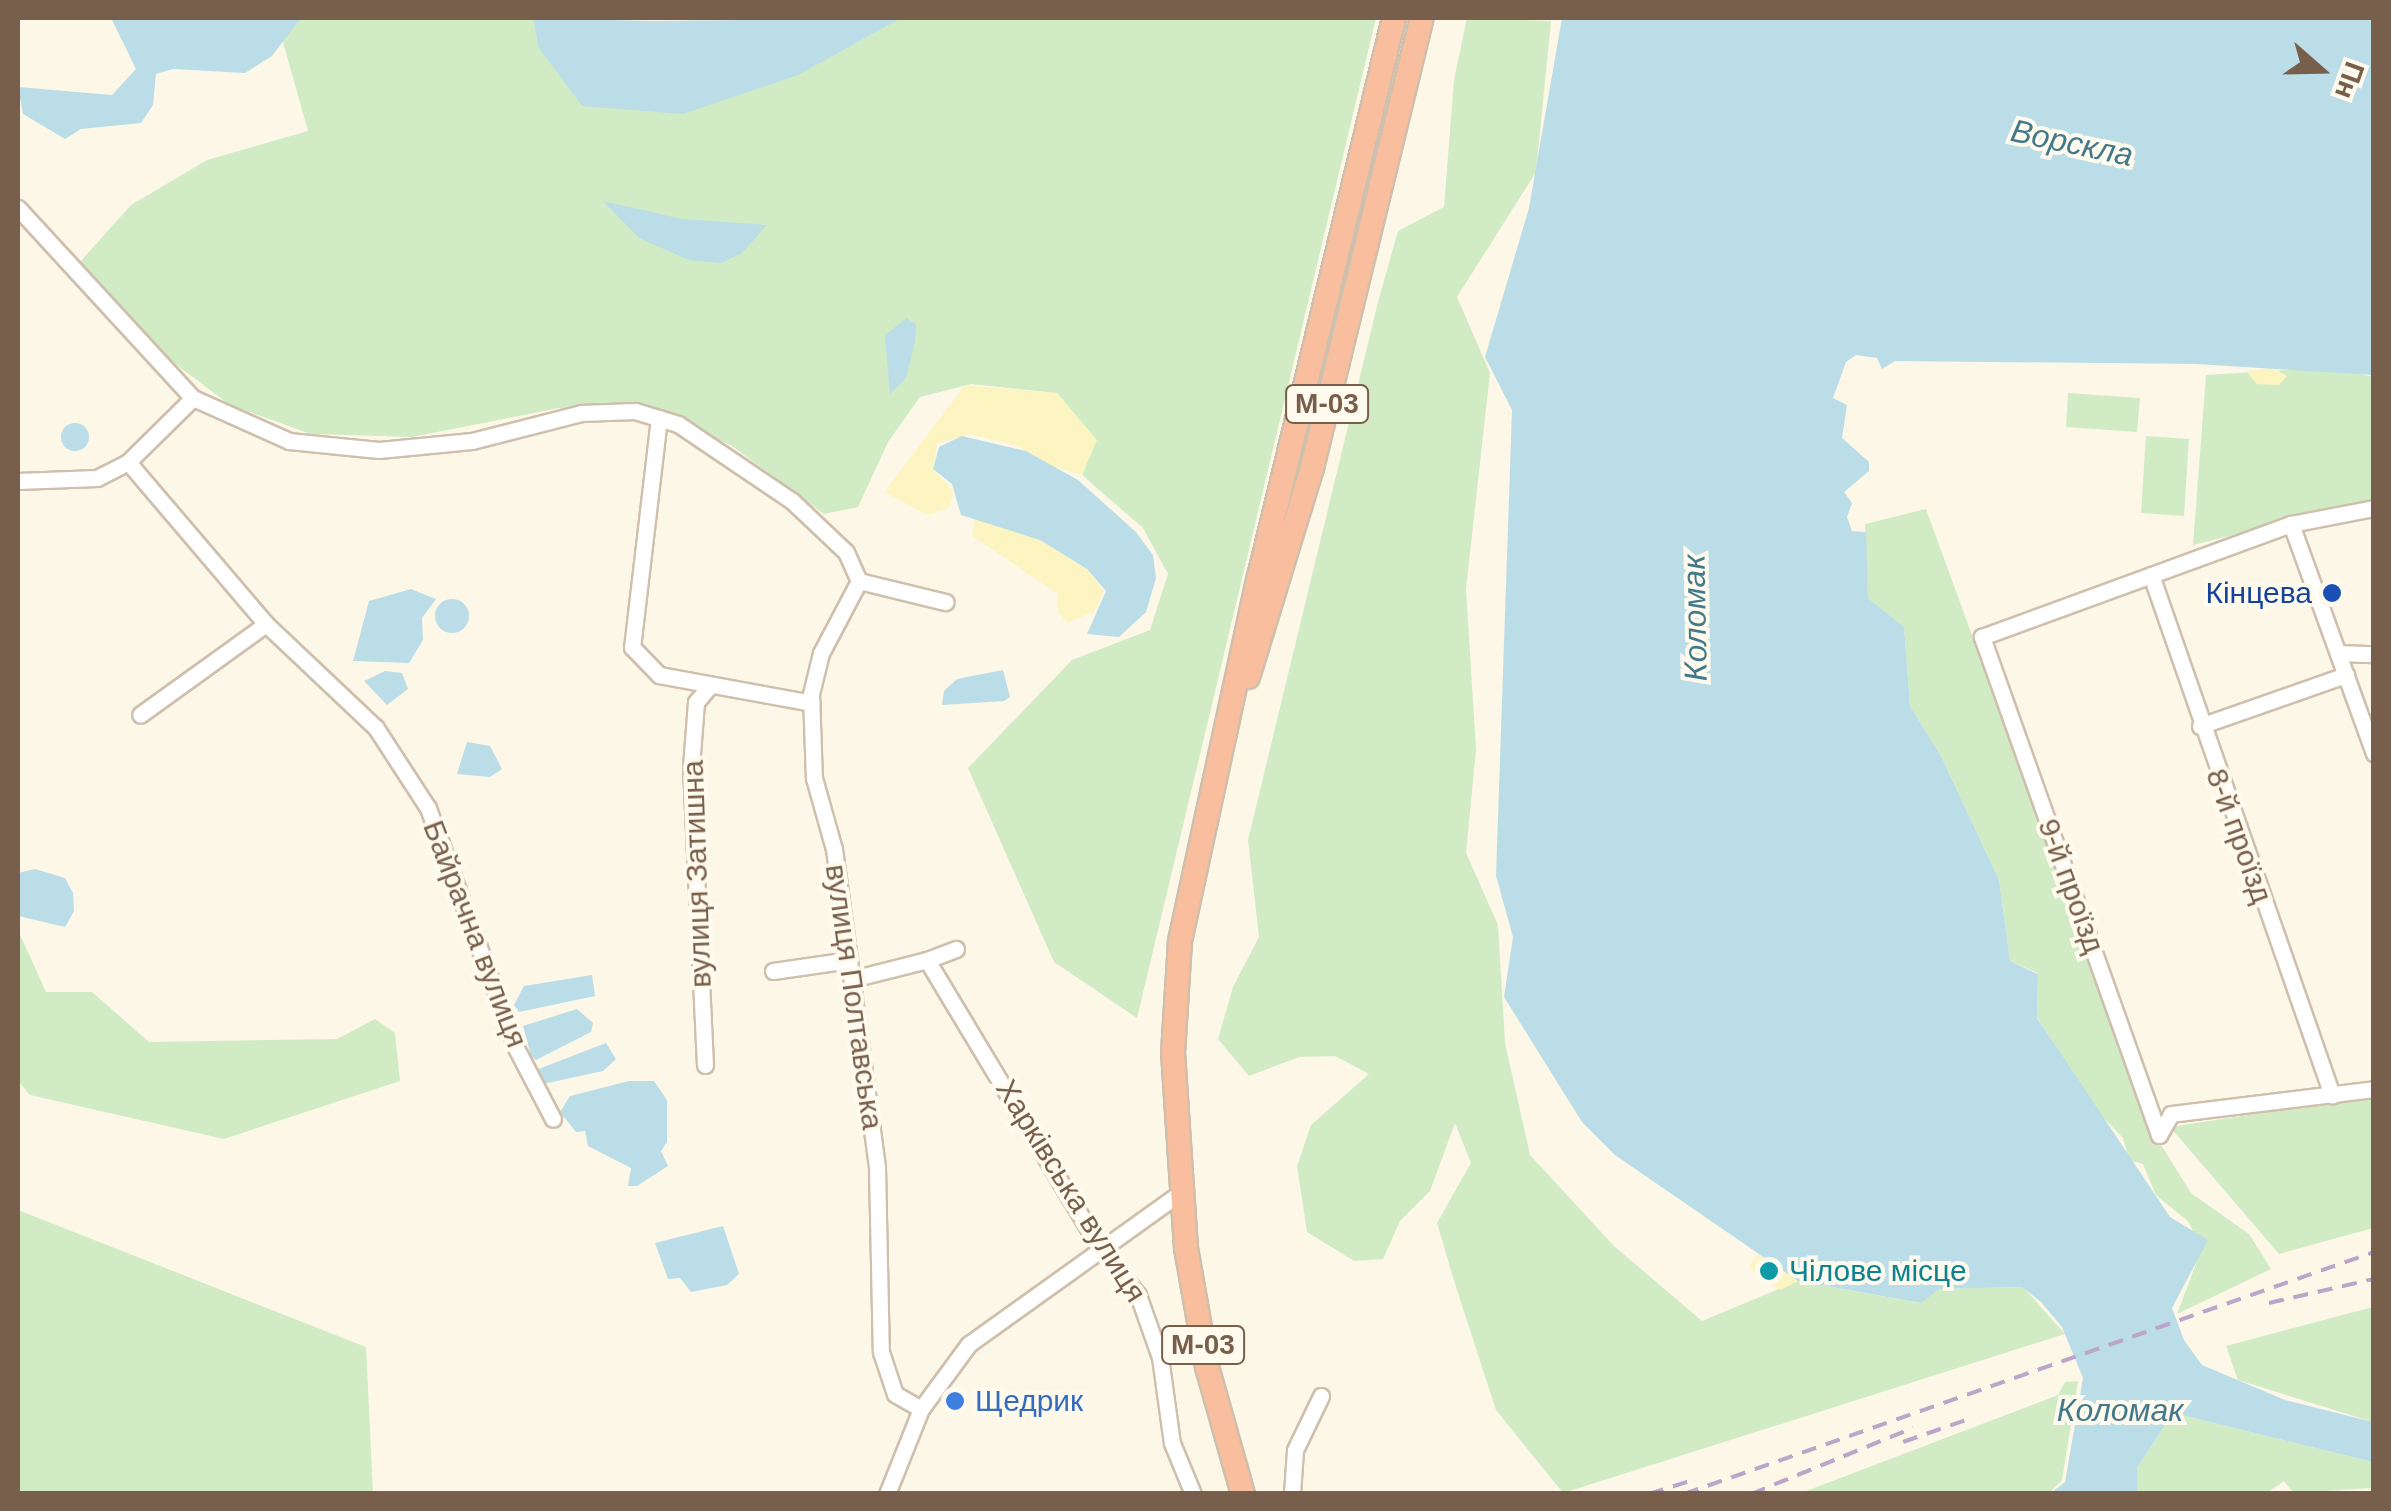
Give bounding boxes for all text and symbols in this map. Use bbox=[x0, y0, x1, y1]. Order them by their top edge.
north arrow bbox=[2271, 20, 2371, 120]
text: Пн bbox=[2329, 58, 2371, 103]
water label: Ворскла bbox=[2007, 111, 2137, 175]
road number: М-03 bbox=[1284, 381, 1370, 427]
water label: Коломак bbox=[1675, 554, 1715, 682]
place label: Кінцева bbox=[2205, 575, 2312, 611]
marker: Кінцева bbox=[2321, 582, 2343, 604]
street label: вулиця Затишна bbox=[675, 760, 719, 988]
street label: 8-й проїзд bbox=[2198, 764, 2280, 908]
street label: 9-й проїзд bbox=[2030, 814, 2112, 958]
street label: Байрачна вулиця bbox=[415, 815, 535, 1053]
street label: вулиця Полтавська bbox=[818, 862, 890, 1132]
street label: Харківська вулиця bbox=[988, 1073, 1154, 1309]
place label: Чілове місце bbox=[1789, 1253, 1967, 1289]
marker: Чілове місце bbox=[1758, 1260, 1780, 1282]
road number: М-03 bbox=[1160, 1322, 1246, 1368]
place label: Щедрик bbox=[975, 1383, 1083, 1419]
marker: Щедрик bbox=[944, 1390, 966, 1412]
water label: Коломак bbox=[2057, 1391, 2183, 1429]

